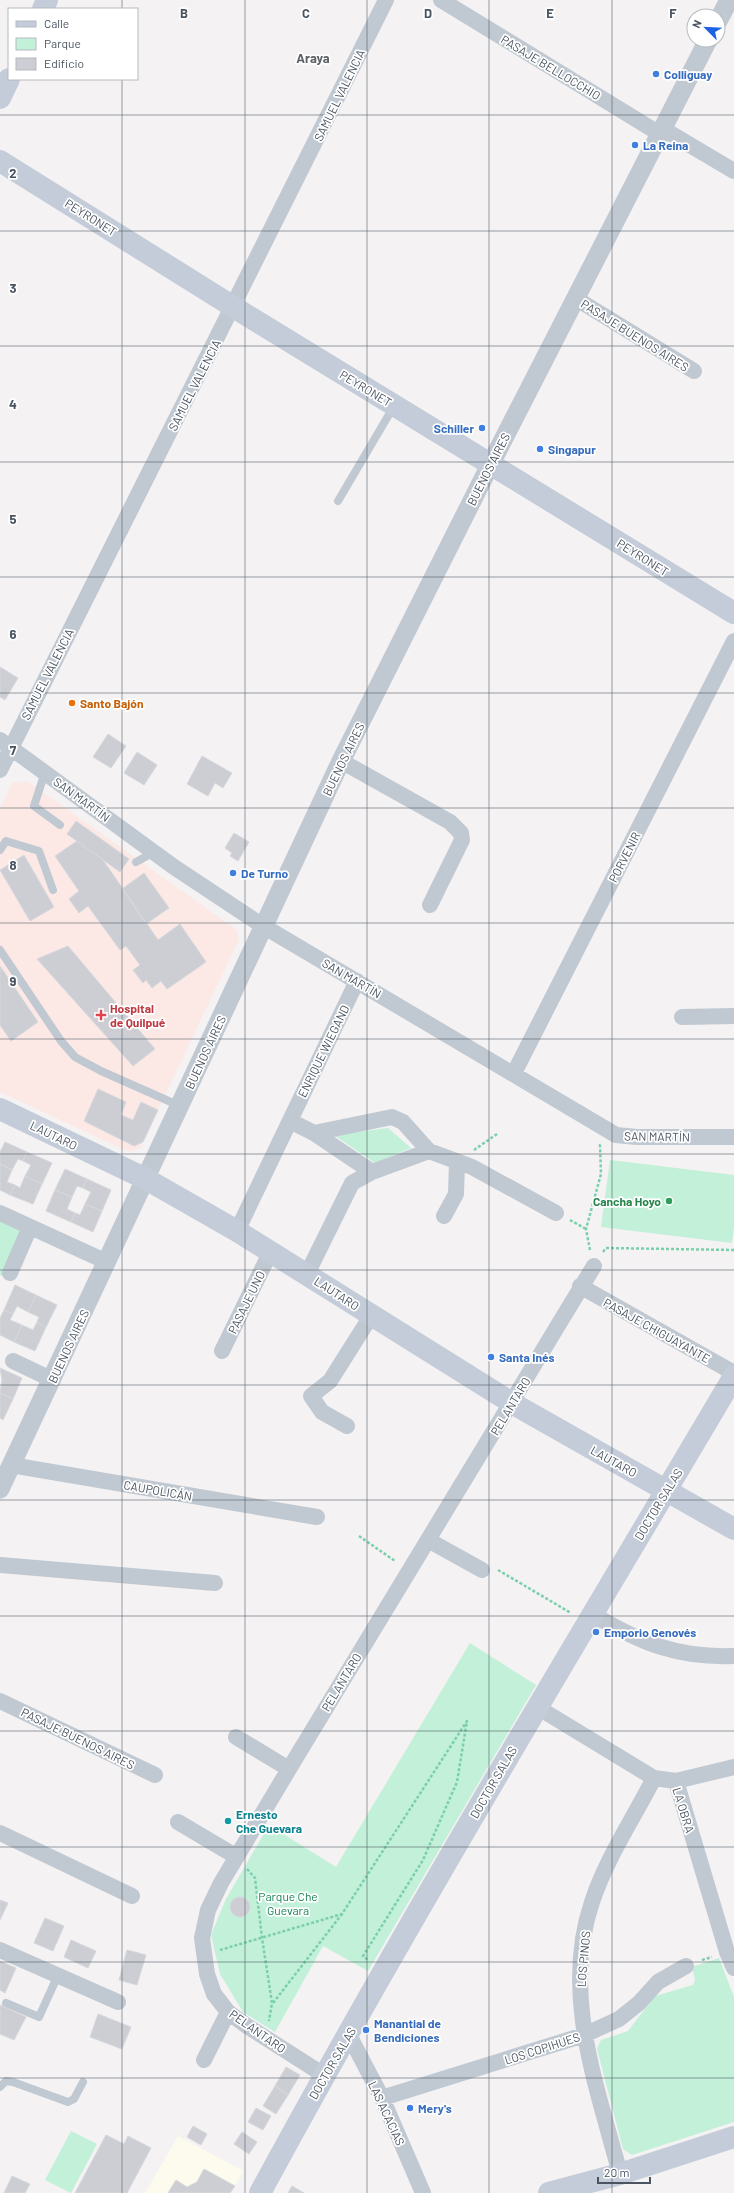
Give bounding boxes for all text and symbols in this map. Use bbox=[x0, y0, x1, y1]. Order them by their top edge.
text: B bbox=[180, 5, 188, 21]
text: C bbox=[302, 5, 310, 21]
text: D bbox=[424, 5, 432, 21]
text: E bbox=[546, 5, 554, 21]
text: F bbox=[669, 5, 677, 21]
legend bbox=[8, 8, 138, 80]
north arrow bbox=[686, 8, 726, 48]
text: Calle bbox=[44, 16, 69, 30]
text: N bbox=[689, 18, 704, 30]
street label: PASAJE BELLOCCHIO bbox=[499, 32, 603, 102]
text: Parque bbox=[44, 36, 81, 50]
street label: SAMUEL VALENCIA bbox=[311, 47, 367, 143]
district label: Araya bbox=[296, 50, 330, 66]
text: Edificio bbox=[44, 56, 84, 70]
place label: Colliguay bbox=[664, 67, 712, 81]
marker: Colliguay bbox=[651, 69, 661, 79]
place label: La Reina bbox=[643, 138, 688, 152]
marker: La Reina bbox=[630, 140, 640, 150]
text: 2 bbox=[9, 165, 17, 181]
street label: PEYRONET bbox=[63, 196, 119, 238]
text: 3 bbox=[9, 280, 17, 296]
street label: PASAJE BUENOS AIRES bbox=[579, 296, 691, 374]
street label: SAMUEL VALENCIA bbox=[165, 337, 223, 433]
street label: PEYRONET bbox=[338, 367, 395, 409]
text: 4 bbox=[9, 396, 17, 412]
place label: Schiller bbox=[434, 421, 474, 435]
marker: Schiller bbox=[477, 423, 487, 433]
street label: BUENOS AIRES bbox=[464, 430, 512, 508]
place label: Singapur bbox=[548, 442, 596, 456]
marker: Singapur bbox=[535, 444, 545, 454]
text: 5 bbox=[9, 511, 17, 527]
street label: PEYRONET bbox=[615, 536, 671, 578]
text: 6 bbox=[10, 626, 17, 642]
street label: SAMUEL VALENCIA bbox=[18, 626, 76, 722]
place label: Santo Bajón bbox=[80, 696, 143, 710]
marker: Santo Bajón bbox=[67, 698, 77, 708]
street label: BUENOS AIRES bbox=[319, 720, 367, 798]
text: 7 bbox=[10, 742, 17, 758]
street label: SAN MARTÍN bbox=[51, 774, 113, 824]
street label: PORVENIR bbox=[605, 830, 643, 884]
text: 8 bbox=[9, 857, 17, 873]
place label: De Turno bbox=[241, 866, 288, 880]
marker: De Turno bbox=[228, 868, 238, 878]
street label: SAN MARTÍN bbox=[320, 955, 384, 1001]
text: 9 bbox=[10, 973, 17, 989]
place label: Hospital de Quilpué bbox=[110, 1001, 166, 1029]
street label: ENRIQUE WIEGAND bbox=[295, 1003, 351, 1099]
marker: Hospital de Quilpué bbox=[95, 1009, 107, 1021]
street label: BUENOS AIRES bbox=[182, 1013, 228, 1091]
street label: LAUTARO bbox=[28, 1118, 80, 1152]
street label: SAN MARTÍN bbox=[624, 1128, 690, 1144]
place label: Cancha Hoyo bbox=[593, 1194, 661, 1208]
marker: Cancha Hoyo bbox=[664, 1196, 674, 1206]
street label: PASAJE UNO bbox=[225, 1268, 267, 1336]
street label: LAUTARO bbox=[312, 1273, 362, 1313]
street label: PASAJE CHIGUAYANTE bbox=[601, 1295, 713, 1365]
street label: BUENOS AIRES bbox=[45, 1307, 91, 1385]
place label: Santa Inés bbox=[499, 1350, 554, 1364]
marker: Santa Inés bbox=[486, 1352, 496, 1362]
street label: PELANTARO bbox=[487, 1374, 533, 1438]
street label: LAUTARO bbox=[588, 1443, 640, 1479]
street label: DOCTOR SALAS bbox=[631, 1466, 685, 1542]
street label: CAUPOLICÁN bbox=[123, 1477, 193, 1503]
place label: Emporio Genovés bbox=[604, 1625, 696, 1639]
marker: Emporio Genovés bbox=[591, 1627, 601, 1637]
street label: PELANTARO bbox=[318, 1650, 364, 1714]
street label: PASAJE BUENOS AIRES bbox=[19, 1704, 137, 1772]
street label: DOCTOR SALAS bbox=[467, 1743, 519, 1821]
street label: LA OBRA bbox=[670, 1785, 698, 1835]
place label: Ernesto Che Guevara bbox=[236, 1807, 302, 1835]
marker: Ernesto Che Guevara bbox=[223, 1816, 233, 1826]
park label: Parque Che Guevara bbox=[258, 1889, 318, 1917]
street label: LOS PINOS bbox=[574, 1930, 592, 1988]
street label: PELANTARO bbox=[227, 2007, 289, 2055]
place label: Manantial de Bendiciones bbox=[374, 2016, 441, 2044]
street label: DOCTOR SALAS bbox=[306, 2024, 358, 2102]
marker: Manantial de Bendiciones bbox=[361, 2025, 371, 2035]
street label: LOS COPIHUES bbox=[503, 2029, 581, 2067]
street label: LAS ACACIAS bbox=[366, 2079, 408, 2147]
place label: Mery's bbox=[418, 2101, 452, 2115]
marker: Mery's bbox=[405, 2103, 415, 2113]
scale bar bbox=[598, 2159, 650, 2185]
text: 20 m bbox=[604, 2165, 630, 2179]

